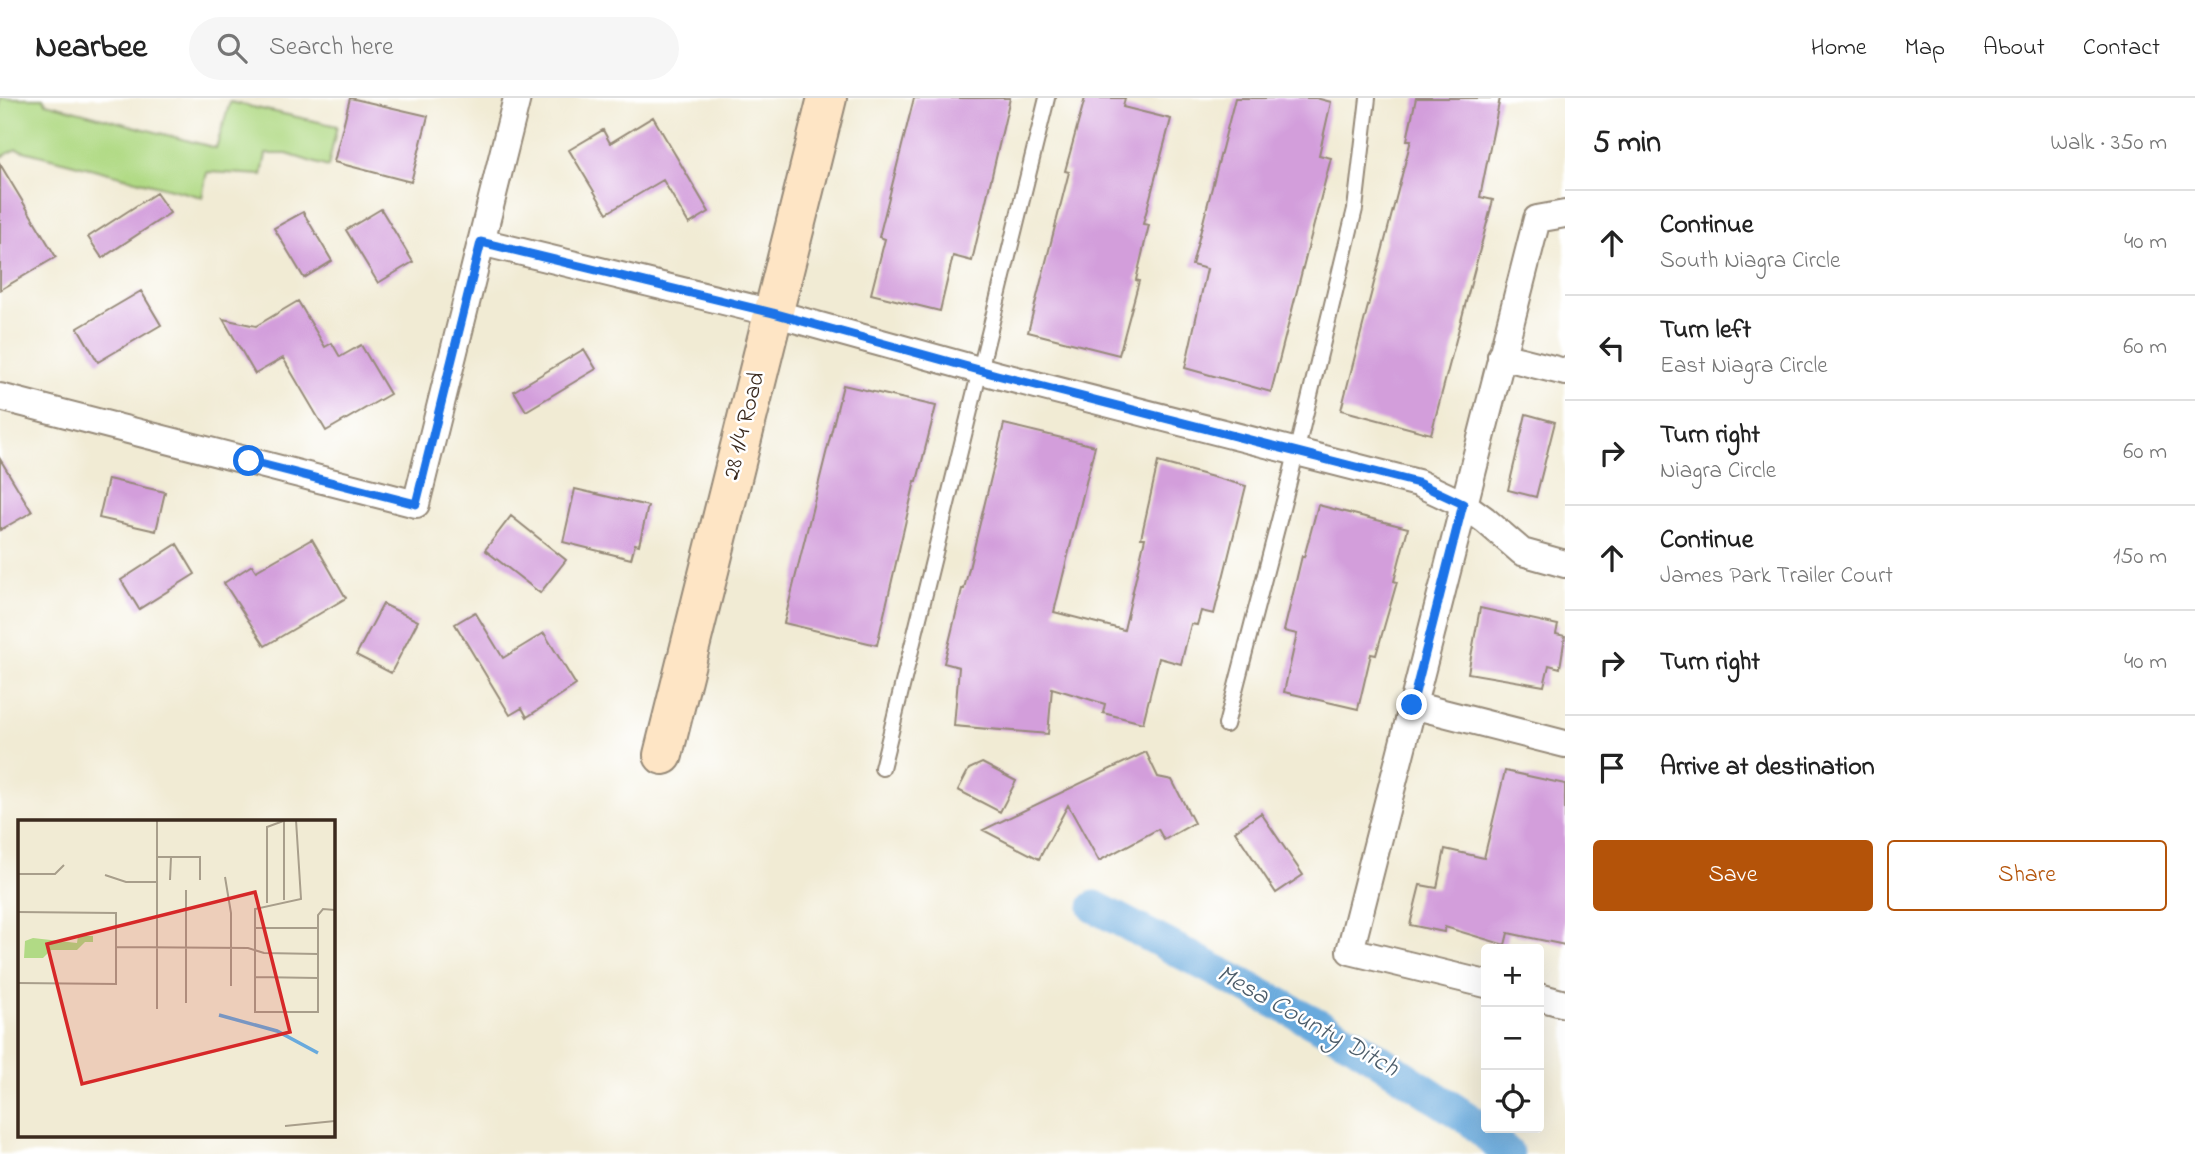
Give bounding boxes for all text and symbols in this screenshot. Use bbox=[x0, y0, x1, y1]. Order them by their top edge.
search box bbox=[189, 17, 679, 80]
text: Nearbee bbox=[35, 24, 147, 72]
icon: search bbox=[213, 29, 251, 67]
text: Search here bbox=[269, 29, 394, 67]
text: Home bbox=[1811, 31, 1867, 66]
text: Map bbox=[1905, 31, 1945, 66]
text: About bbox=[1983, 31, 2045, 66]
text: Contact bbox=[2083, 31, 2160, 66]
text: 5 min bbox=[1593, 122, 1661, 166]
text: Walk · 350 m bbox=[2050, 127, 2167, 160]
text: Continue bbox=[1660, 207, 1753, 245]
icon: ahead bbox=[1593, 224, 1631, 262]
text: 40 m bbox=[2124, 226, 2167, 259]
text: South Niagra Circle bbox=[1660, 245, 1840, 278]
text: Turn left bbox=[1660, 312, 1751, 350]
icon: left bbox=[1593, 329, 1631, 367]
text: 60 m bbox=[2123, 331, 2167, 364]
text: East Niagra Circle bbox=[1660, 350, 1828, 383]
street label: 28 1/4 Road bbox=[715, 368, 775, 484]
text: Turn right bbox=[1660, 417, 1760, 455]
icon: right bbox=[1593, 434, 1631, 472]
text: 60 m bbox=[2123, 436, 2167, 469]
route start bbox=[233, 445, 264, 476]
text: Niagra Circle bbox=[1660, 455, 1776, 488]
text: Continue bbox=[1660, 522, 1753, 560]
icon: ahead bbox=[1593, 539, 1631, 577]
text: 150 m bbox=[2113, 541, 2167, 574]
text: James Park Trailer Court bbox=[1660, 560, 1893, 593]
icon: right bbox=[1593, 644, 1631, 682]
text: Turn right bbox=[1660, 644, 1760, 682]
text: 40 m bbox=[2124, 646, 2167, 679]
route end bbox=[1396, 689, 1427, 720]
icon: arrive bbox=[1593, 749, 1631, 787]
text: Arrive at destination bbox=[1660, 749, 1875, 787]
inset map bbox=[18, 820, 334, 1136]
button: Save bbox=[1593, 840, 1873, 911]
button: Share bbox=[1887, 840, 2167, 911]
map controls bbox=[1481, 944, 1544, 1133]
button: + bbox=[1481, 944, 1544, 1007]
water label: Mesa County Ditch bbox=[1209, 956, 1405, 1088]
button: − bbox=[1481, 1007, 1544, 1070]
button: locate bbox=[1481, 1070, 1544, 1133]

